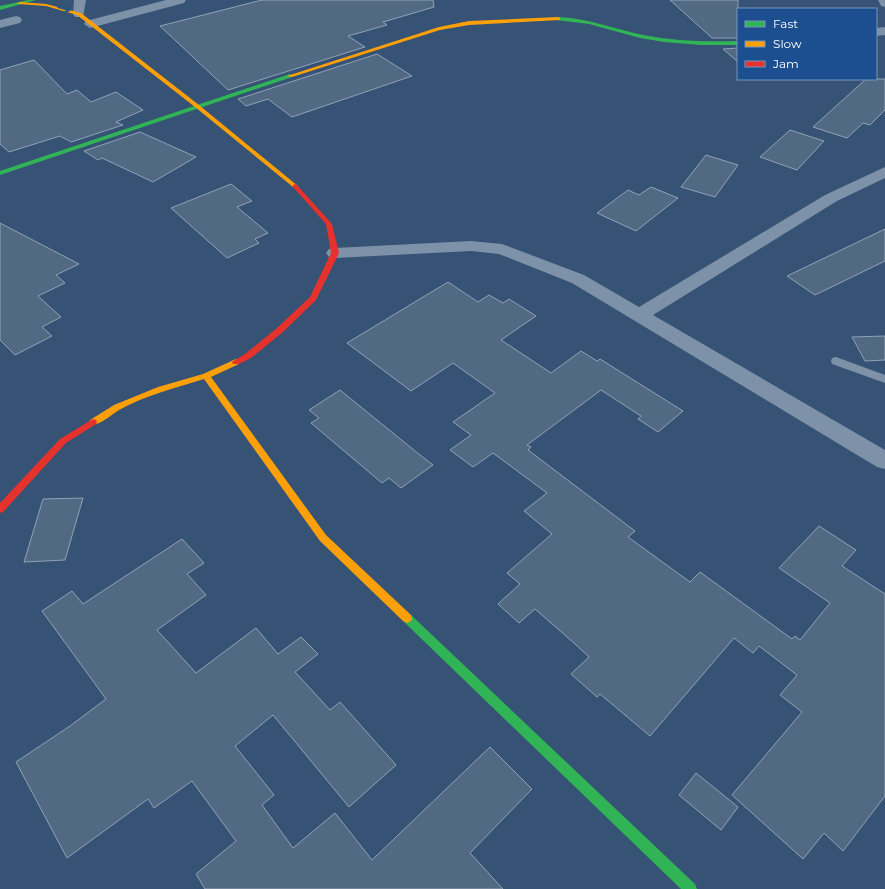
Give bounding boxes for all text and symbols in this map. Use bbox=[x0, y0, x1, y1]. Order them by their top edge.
one-way arrow bbox=[57, 6, 70, 13]
legend bbox=[737, 8, 877, 80]
text: Fast bbox=[773, 16, 798, 31]
text: Slow bbox=[773, 36, 802, 51]
text: Jam bbox=[772, 56, 799, 71]

